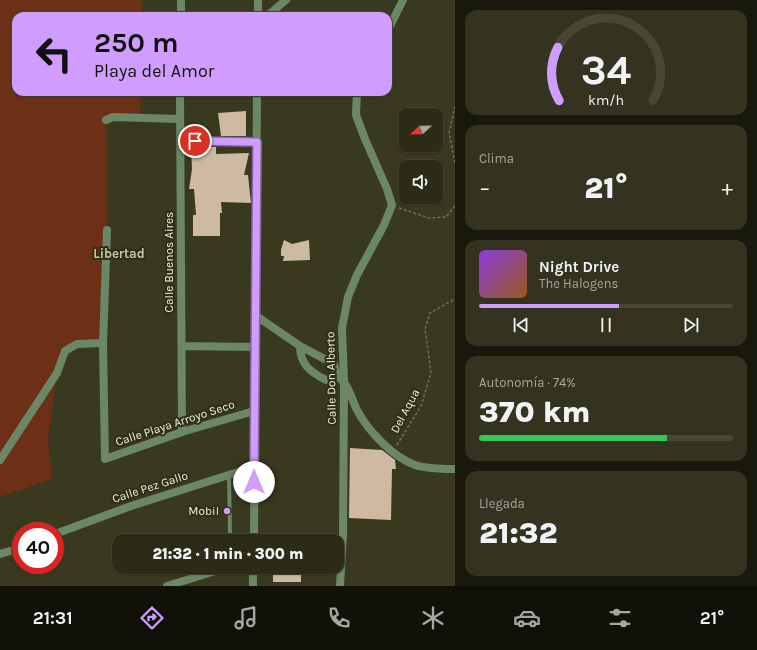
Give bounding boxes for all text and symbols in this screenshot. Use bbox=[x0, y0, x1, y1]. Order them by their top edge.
text: 250 m bbox=[94, 26, 179, 59]
icon: left bbox=[28, 28, 80, 80]
text: 34 bbox=[581, 45, 632, 93]
text: Playa del Amor bbox=[94, 60, 214, 82]
text: km/h bbox=[588, 91, 624, 108]
north arrow bbox=[399, 108, 443, 152]
map controls bbox=[399, 108, 443, 204]
pin bbox=[178, 124, 212, 158]
icon: arrive bbox=[184, 130, 206, 152]
text: Clima bbox=[479, 151, 514, 166]
button: sound bbox=[399, 160, 443, 204]
text: 21° bbox=[584, 170, 628, 206]
text: − bbox=[479, 175, 491, 201]
text: + bbox=[721, 175, 733, 201]
street label: Calle Buenos Aires bbox=[162, 212, 176, 312]
district label: Libertad bbox=[93, 246, 145, 261]
text: Night Drive bbox=[539, 258, 619, 276]
text: The Halogens bbox=[539, 276, 618, 291]
icon: previous bbox=[510, 314, 532, 336]
icon: pause bbox=[595, 314, 617, 336]
icon: next bbox=[680, 314, 702, 336]
street label: Calle Don Alberto bbox=[323, 331, 339, 425]
text: Autonomía · 74% bbox=[479, 375, 576, 390]
street label: Del Aqua bbox=[388, 386, 422, 436]
text: 370 km bbox=[479, 394, 590, 430]
street label: Calle Playa Arroyo Seco bbox=[114, 397, 236, 449]
position arrow bbox=[233, 461, 275, 503]
street label: Calle Pez Gallo bbox=[110, 468, 190, 506]
text: Llegada bbox=[479, 496, 525, 511]
place label: Mobil bbox=[188, 504, 219, 518]
marker: Mobil bbox=[222, 506, 232, 516]
text: 21:32 bbox=[479, 515, 557, 551]
speed limit sign: 40 bbox=[12, 522, 64, 574]
text: 21:32 · 1 min · 300 m bbox=[153, 545, 303, 563]
icon: directions bbox=[138, 604, 166, 632]
icon: music bbox=[232, 604, 260, 632]
icon: phone bbox=[325, 604, 353, 632]
icon: climate bbox=[419, 604, 447, 632]
icon: car bbox=[513, 604, 541, 632]
icon: filters bbox=[606, 604, 634, 632]
text: 21:31 bbox=[33, 607, 73, 629]
text: 21° bbox=[700, 607, 724, 629]

